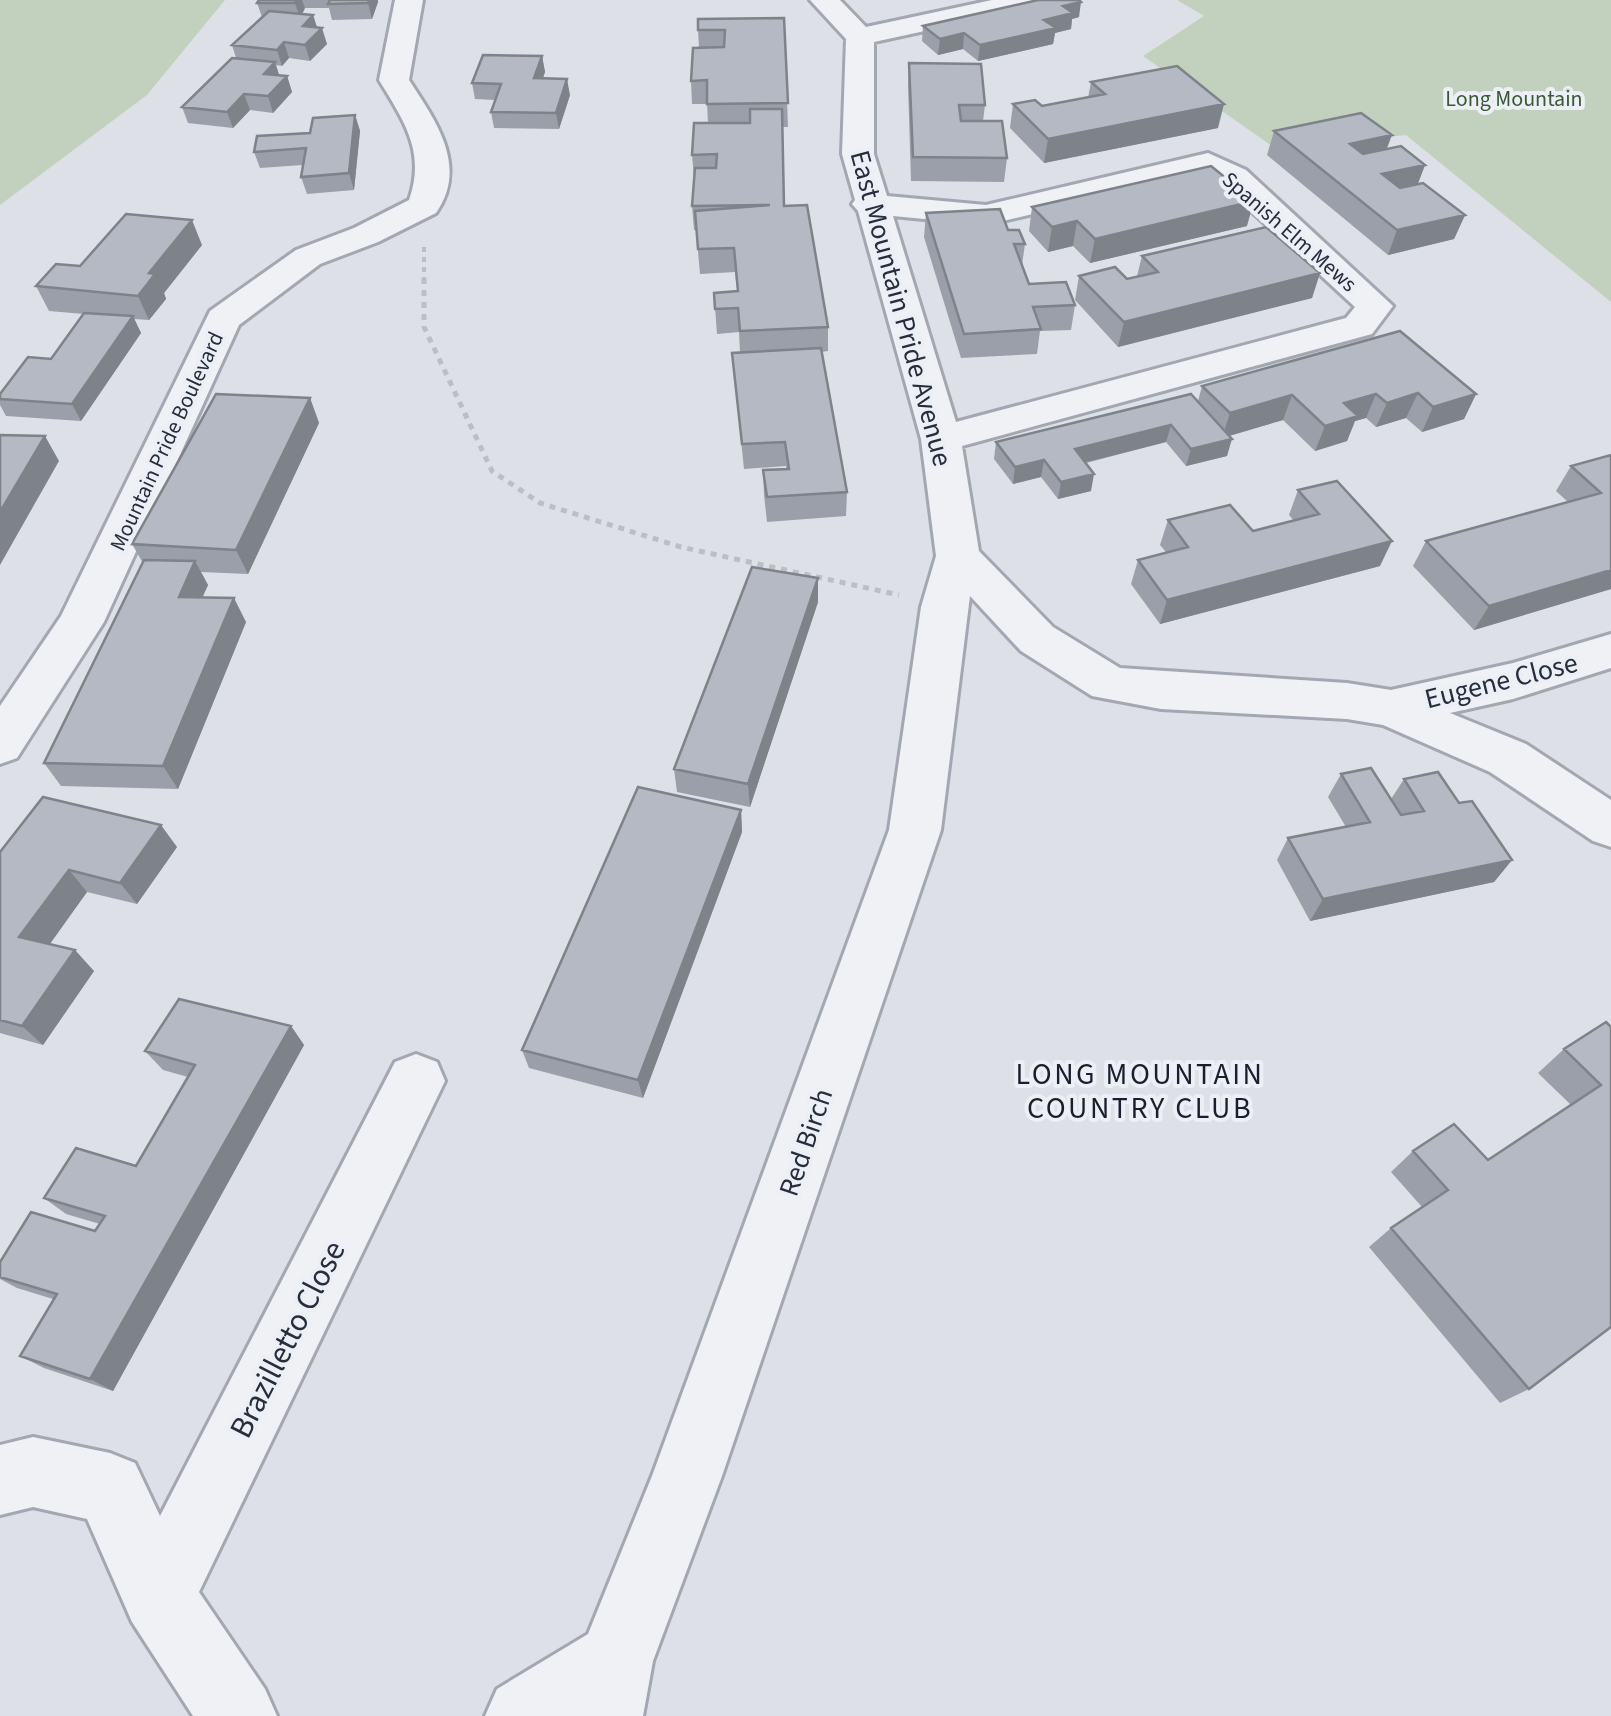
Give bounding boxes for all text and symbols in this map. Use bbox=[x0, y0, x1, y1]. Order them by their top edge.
park label: Long Mountain bbox=[1445, 83, 1583, 115]
street label: East Mountain Pride Avenue bbox=[840, 146, 963, 471]
street label: Spanish Elm Mews bbox=[1215, 164, 1364, 299]
street label: Mountain Pride Boulevard bbox=[102, 326, 232, 556]
street label: Eugene Close bbox=[1421, 643, 1582, 719]
district label: LONG MOUNTAIN COUNTRY CLUB bbox=[1015, 1053, 1265, 1130]
street label: Red Birch bbox=[769, 1083, 843, 1202]
street label: Brazilletto Close bbox=[218, 1233, 357, 1446]

